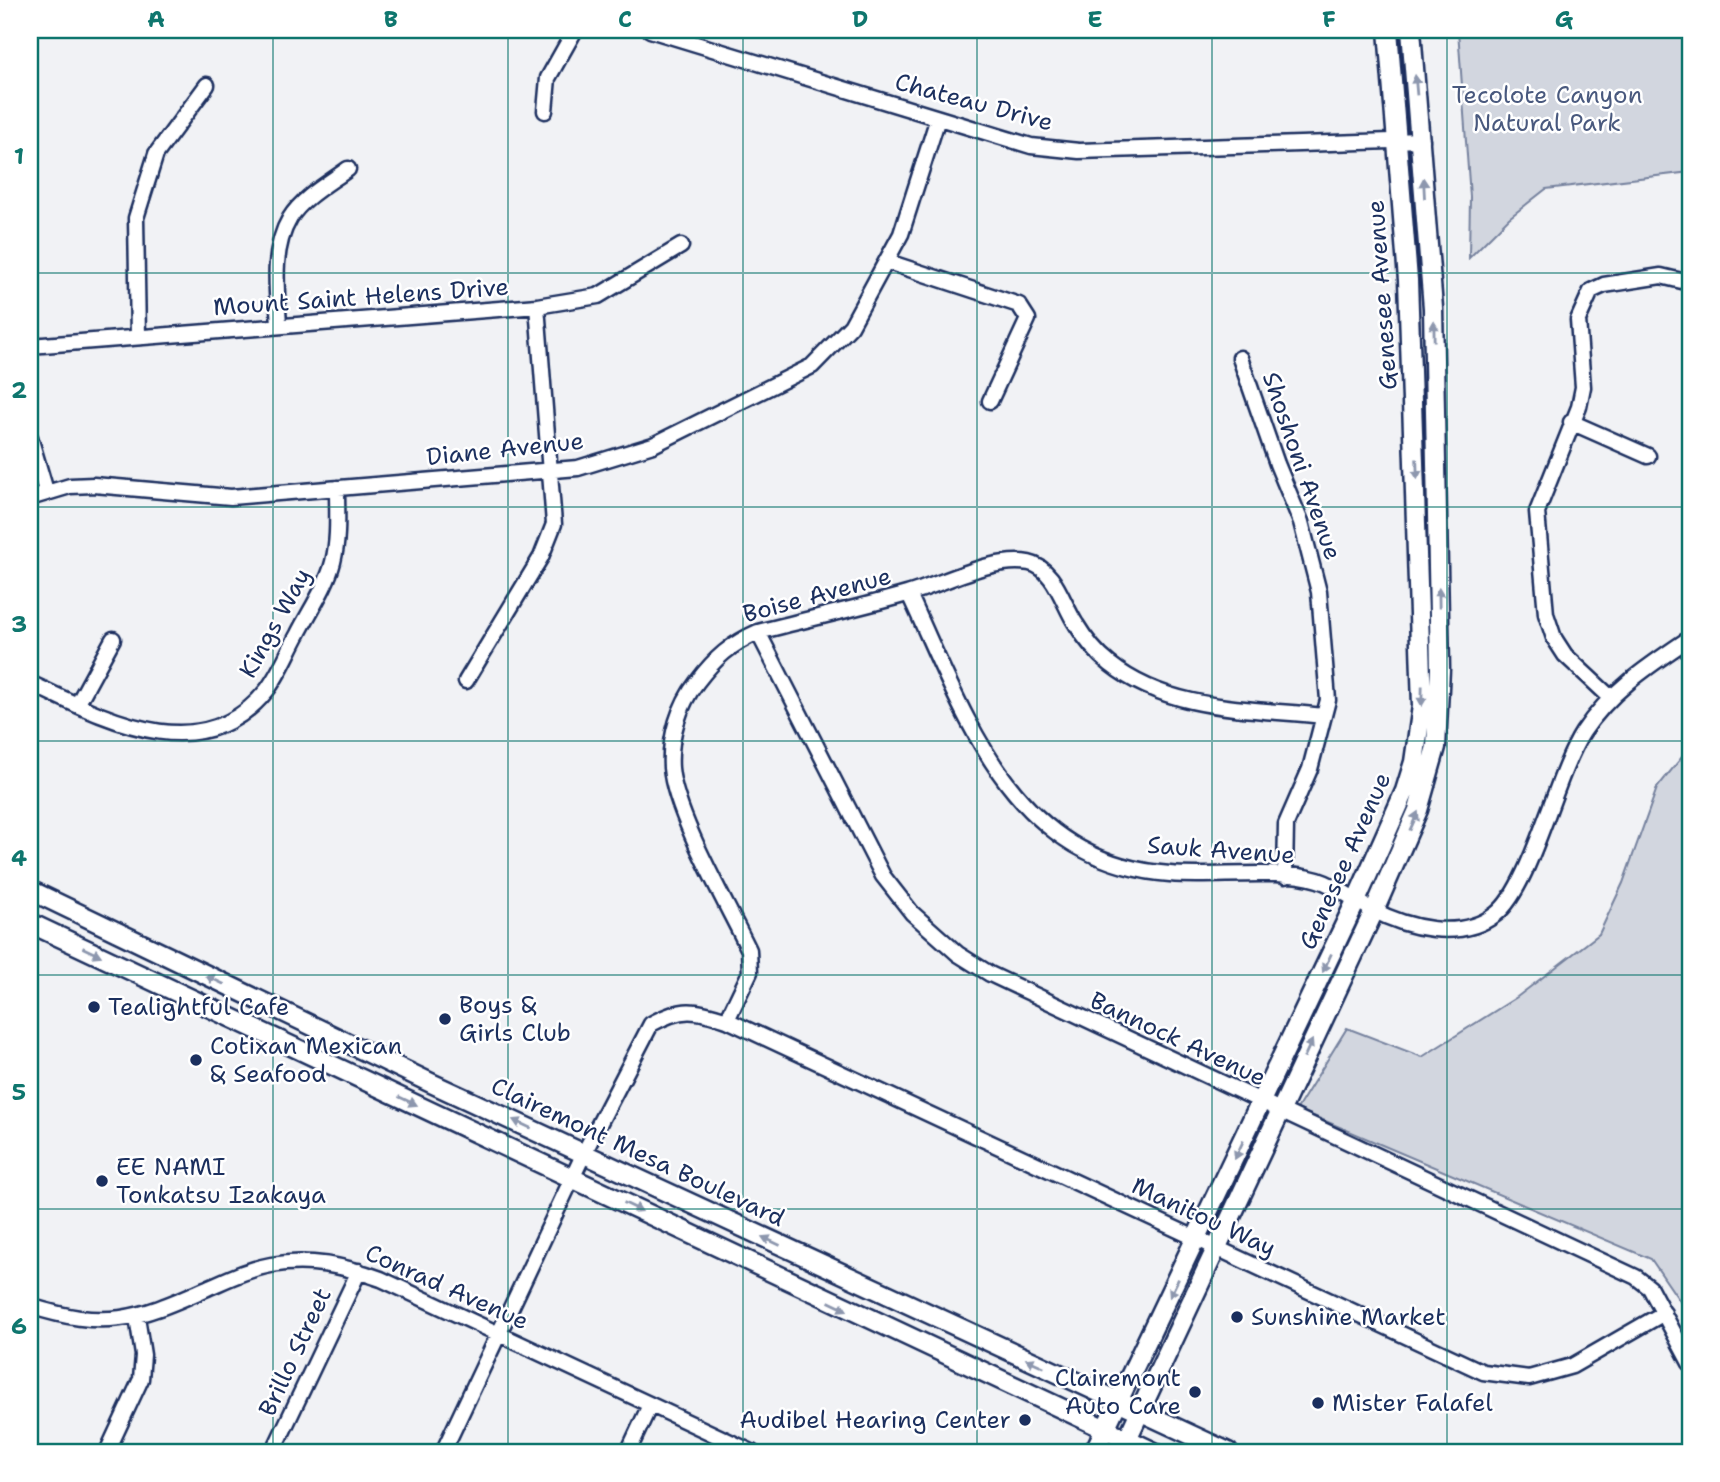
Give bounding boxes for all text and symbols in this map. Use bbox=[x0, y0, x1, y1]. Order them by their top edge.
text: A bbox=[147, 4, 165, 34]
text: B bbox=[384, 4, 398, 34]
text: C bbox=[618, 4, 632, 34]
text: D bbox=[852, 4, 868, 34]
text: E bbox=[1087, 4, 1103, 34]
text: F bbox=[1322, 4, 1336, 34]
text: G bbox=[1555, 4, 1574, 34]
street label: Chateau Drive bbox=[891, 66, 1057, 138]
one-way arrow bbox=[1411, 74, 1422, 96]
park label: Tecolote Canyon Natural Park bbox=[1452, 79, 1642, 139]
text: 1 bbox=[14, 141, 24, 171]
one-way arrow bbox=[1418, 177, 1429, 199]
street label: Genesee Avenue bbox=[1359, 199, 1405, 391]
street label: Mount Saint Helens Drive bbox=[212, 271, 510, 323]
one-way arrow bbox=[1428, 320, 1440, 342]
street label: Shoshoni Avenue bbox=[1255, 368, 1349, 564]
text: 2 bbox=[11, 375, 27, 405]
street label: Diane Avenue bbox=[425, 425, 585, 473]
one-way arrow bbox=[1411, 458, 1422, 480]
street label: Boise Avenue bbox=[739, 560, 895, 630]
street label: Kings Way bbox=[232, 562, 318, 684]
one-way arrow bbox=[1433, 586, 1445, 608]
text: 3 bbox=[11, 609, 27, 639]
one-way arrow bbox=[1417, 686, 1428, 708]
street label: Genesee Avenue bbox=[1292, 767, 1398, 955]
one-way arrow bbox=[1408, 811, 1419, 831]
street label: Sauk Avenue bbox=[1146, 829, 1296, 871]
text: 4 bbox=[11, 843, 27, 873]
one-way arrow bbox=[81, 946, 102, 957]
one-way arrow bbox=[1322, 953, 1333, 973]
one-way arrow bbox=[204, 974, 225, 985]
street label: Bannock Avenue bbox=[1085, 984, 1271, 1094]
place label: Boys & Girls Club bbox=[459, 989, 571, 1049]
place label: Tealightful Cafe bbox=[108, 991, 289, 1023]
marker: Tealightful Cafe bbox=[86, 999, 102, 1015]
marker: Boys & Girls Club bbox=[437, 1011, 453, 1027]
place label: Cotixan Mexican & Seafood bbox=[210, 1030, 402, 1090]
one-way arrow bbox=[1303, 1039, 1314, 1059]
marker: Cotixan Mexican & Seafood bbox=[188, 1052, 204, 1068]
street label: Clairemont Mesa Boulevard bbox=[486, 1070, 790, 1234]
text: 5 bbox=[12, 1077, 26, 1107]
one-way arrow bbox=[398, 1096, 418, 1107]
one-way arrow bbox=[512, 1119, 532, 1130]
one-way arrow bbox=[1233, 1140, 1245, 1160]
place label: EE NAMI Tonkatsu Izakaya bbox=[116, 1151, 326, 1211]
street label: Manitou Way bbox=[1127, 1170, 1281, 1264]
marker: EE NAMI Tonkatsu Izakaya bbox=[94, 1173, 110, 1189]
one-way arrow bbox=[623, 1202, 643, 1213]
one-way arrow bbox=[761, 1235, 781, 1247]
street label: Conrad Avenue bbox=[360, 1237, 534, 1337]
one-way arrow bbox=[1168, 1278, 1180, 1298]
street label: Brillo Street bbox=[251, 1282, 339, 1422]
one-way arrow bbox=[828, 1300, 848, 1311]
place label: Sunshine Market bbox=[1251, 1301, 1446, 1333]
marker: Sunshine Market bbox=[1229, 1309, 1245, 1325]
text: 6 bbox=[11, 1311, 27, 1341]
one-way arrow bbox=[1025, 1357, 1045, 1369]
place label: Clairemont Auto Care bbox=[1055, 1362, 1181, 1422]
marker: Clairemont Auto Care bbox=[1187, 1384, 1203, 1400]
place label: Mister Falafel bbox=[1332, 1387, 1493, 1419]
marker: Mister Falafel bbox=[1310, 1395, 1326, 1411]
place label: Audibel Hearing Center bbox=[739, 1404, 1011, 1436]
marker: Audibel Hearing Center bbox=[1017, 1412, 1033, 1428]

